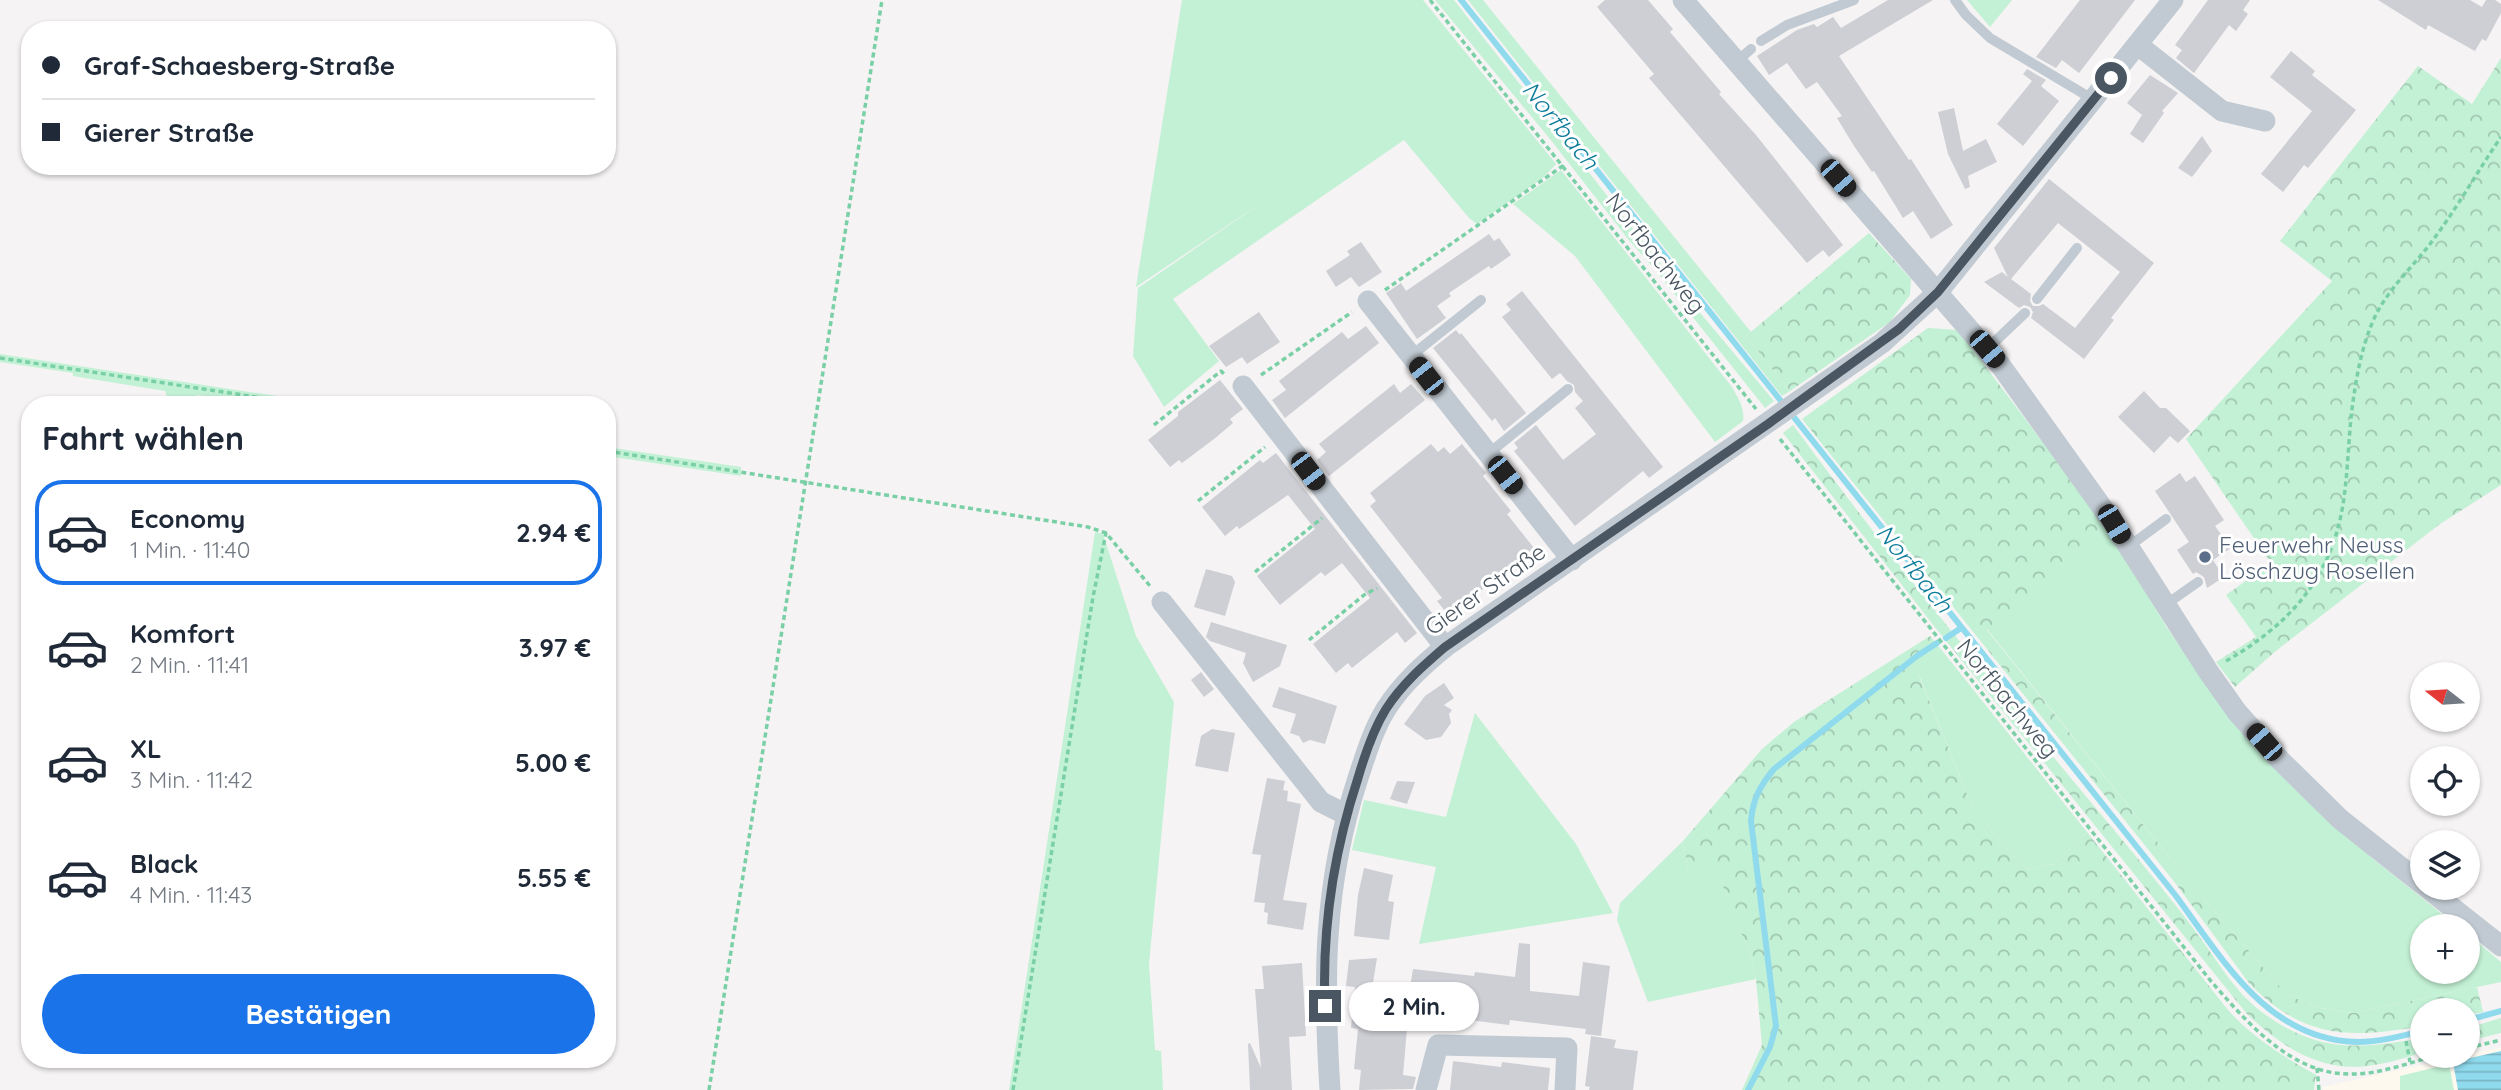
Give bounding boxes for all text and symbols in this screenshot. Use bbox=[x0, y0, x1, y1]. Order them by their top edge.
text: Graf-Schaesberg-Straße bbox=[84, 49, 395, 82]
route start bbox=[2095, 62, 2127, 94]
water label: Norfbach bbox=[1516, 75, 1606, 176]
text: Gierer Straße bbox=[84, 116, 254, 149]
car bbox=[1817, 155, 1860, 201]
street label: Norfbachweg bbox=[1600, 187, 1712, 319]
car bbox=[1966, 326, 2009, 372]
car bbox=[1405, 353, 1448, 399]
text: Fahrt wählen bbox=[42, 418, 244, 458]
car bbox=[1287, 448, 1330, 494]
car bbox=[1484, 452, 1527, 498]
icon: car bbox=[46, 501, 109, 564]
car bbox=[2095, 501, 2134, 547]
text: Economy bbox=[130, 502, 245, 535]
text: 2.94 € bbox=[516, 516, 591, 549]
water label: Norfbach bbox=[1870, 518, 1960, 619]
place label: Feuerwehr Neuss Löschzug Rosellen bbox=[2219, 530, 2415, 585]
text: 1 Min. · 11:40 bbox=[130, 535, 250, 564]
street label: Gierer Straße bbox=[1419, 537, 1551, 641]
marker: Feuerwehr Neuss Löschzug Rosellen bbox=[2197, 549, 2213, 565]
icon: car bbox=[46, 616, 109, 679]
text: Komfort bbox=[130, 617, 235, 650]
text: 3.97 € bbox=[519, 631, 591, 664]
street label: Norfbachweg bbox=[1951, 632, 2065, 764]
text: 2 Min. · 11:41 bbox=[130, 650, 249, 679]
north arrow bbox=[2410, 662, 2480, 732]
map controls bbox=[2410, 662, 2480, 1068]
car bbox=[2243, 719, 2286, 765]
icon: car bbox=[46, 731, 109, 794]
text: XL bbox=[130, 732, 162, 765]
text: 5.00 € bbox=[515, 746, 591, 779]
button: locate bbox=[2410, 746, 2480, 816]
text: 3 Min. · 11:42 bbox=[130, 765, 253, 794]
button: layers bbox=[2410, 830, 2480, 900]
icon: car bbox=[46, 846, 109, 909]
text: Black bbox=[130, 847, 199, 880]
text: 5.55 € bbox=[517, 861, 591, 894]
text: 4 Min. · 11:43 bbox=[130, 880, 252, 909]
button: + bbox=[2410, 914, 2480, 984]
button: Bestätigen bbox=[42, 974, 595, 1054]
callout: 2 Min. bbox=[1350, 982, 1479, 1030]
route end bbox=[1309, 990, 1341, 1022]
text: 2 Min. bbox=[1382, 992, 1446, 1021]
button: − bbox=[2410, 998, 2480, 1068]

